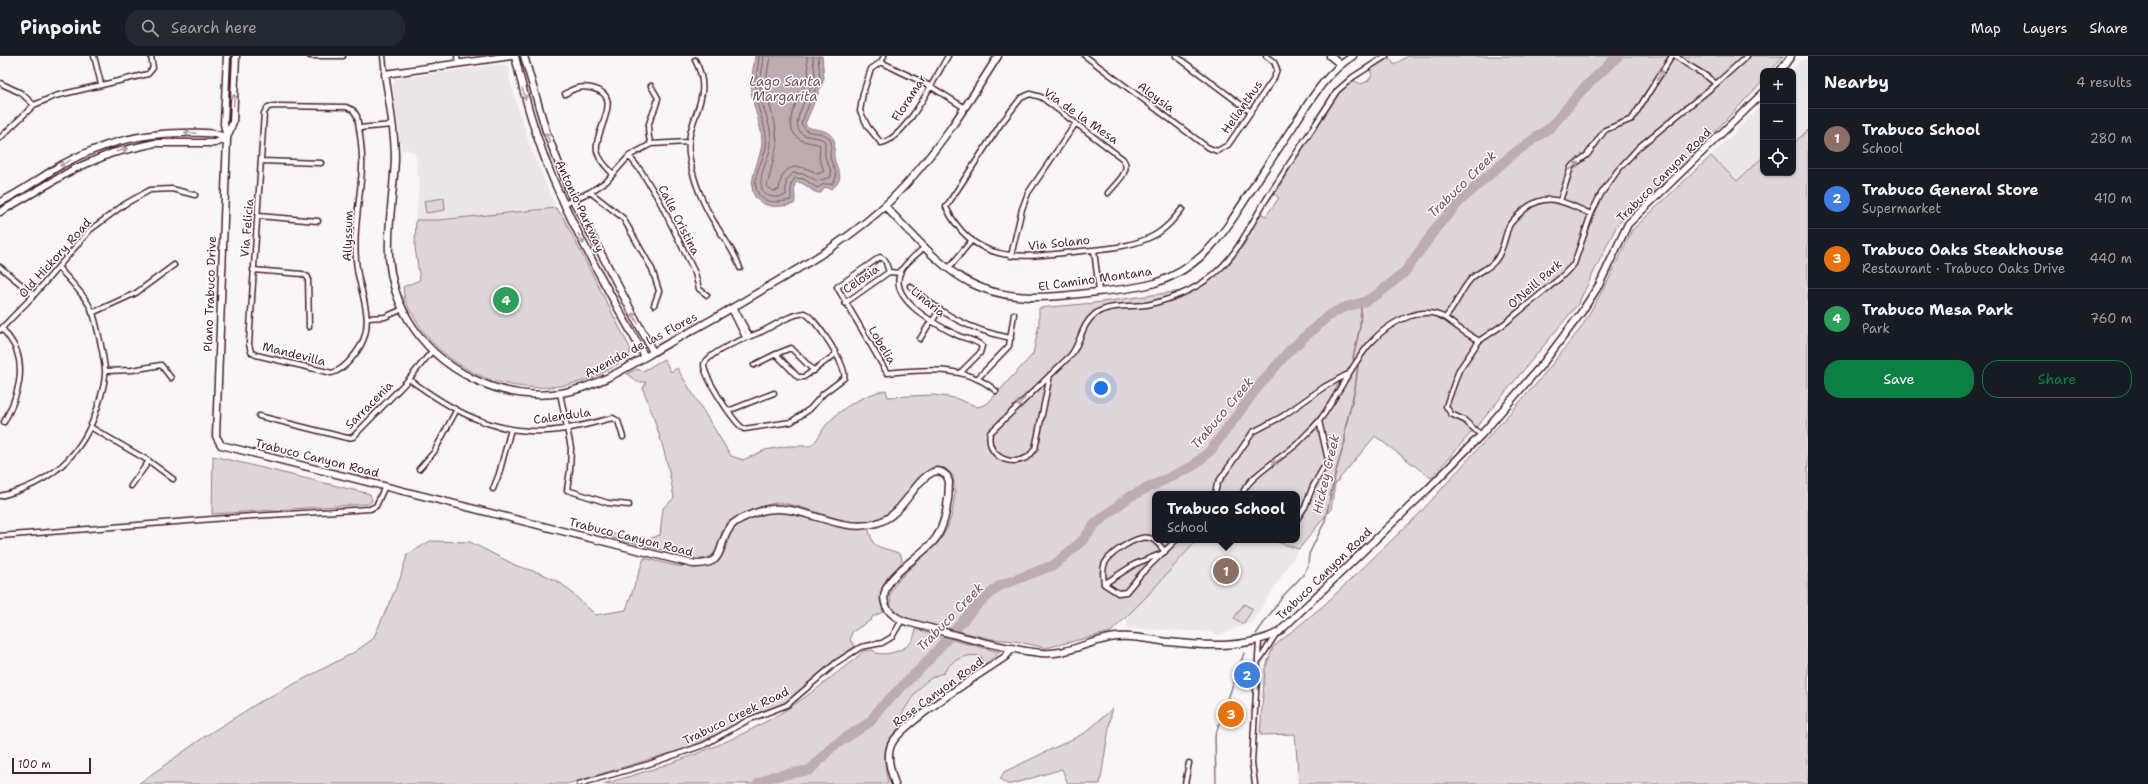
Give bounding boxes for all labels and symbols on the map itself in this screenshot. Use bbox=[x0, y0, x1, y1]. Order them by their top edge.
one-way arrow bbox=[1657, 69, 1664, 81]
street label: Floramar bbox=[888, 71, 930, 124]
water label: Lago Santa Margarita bbox=[749, 73, 821, 105]
street label: Helianthus bbox=[1218, 77, 1266, 137]
street label: Aloysia bbox=[1134, 78, 1178, 116]
street label: Via de la Mesa bbox=[1041, 84, 1122, 148]
one-way arrow bbox=[521, 87, 528, 100]
one-way arrow bbox=[231, 94, 238, 107]
street label: Trabuco Canyon Road bbox=[1613, 124, 1715, 226]
one-way arrow bbox=[184, 129, 197, 137]
one-way arrow bbox=[544, 132, 552, 144]
one-way arrow bbox=[115, 146, 128, 153]
water label: Trabuco Creek bbox=[1424, 147, 1500, 221]
street label: Antonio Parkway bbox=[552, 157, 608, 255]
one-way arrow bbox=[59, 160, 71, 168]
one-way arrow bbox=[1569, 161, 1579, 170]
street label: Calle Cristina bbox=[654, 182, 704, 258]
street label: Via Felicia bbox=[236, 197, 258, 258]
street label: Allyssum bbox=[339, 210, 357, 262]
street label: Old Hickory Road bbox=[15, 215, 95, 301]
one-way arrow bbox=[578, 232, 586, 244]
street label: Via Solano bbox=[1027, 232, 1091, 254]
street label: Plano Trabuco Drive bbox=[200, 236, 220, 352]
street label: O'Neill Park bbox=[1504, 256, 1566, 312]
street label: Celosia bbox=[840, 260, 883, 297]
street label: El Camino Montana bbox=[1037, 263, 1154, 295]
street label: Linaria bbox=[907, 283, 949, 321]
pin: 4 bbox=[493, 285, 519, 315]
street label: Avenida de las Flores bbox=[582, 309, 700, 381]
one-way arrow bbox=[631, 312, 638, 324]
street label: Lobelia bbox=[864, 323, 900, 367]
street label: Mandevilla bbox=[261, 338, 328, 370]
water label: Trabuco Creek bbox=[1187, 373, 1257, 453]
street label: Sarracenia bbox=[341, 377, 397, 433]
your location bbox=[1091, 378, 1111, 398]
one-way arrow bbox=[1017, 397, 1027, 406]
street label: Calendula bbox=[532, 404, 592, 428]
water label: Hickey Creek bbox=[1309, 432, 1344, 515]
street label: Trabuco Canyon Road bbox=[253, 435, 381, 481]
one-way arrow bbox=[1272, 457, 1283, 465]
street label: Trabuco Canyon Road bbox=[567, 514, 695, 560]
street label: Trabuco Canyon Road bbox=[1273, 524, 1376, 624]
pin: 1 bbox=[1213, 556, 1239, 586]
water label: Trabuco Creek bbox=[913, 579, 987, 655]
street label: Rose Canyon Road bbox=[889, 653, 987, 731]
pin: 2 bbox=[1234, 660, 1260, 690]
street label: Trabuco Creek Road bbox=[680, 683, 792, 749]
pin: 3 bbox=[1218, 699, 1244, 729]
scale bar bbox=[12, 756, 91, 775]

